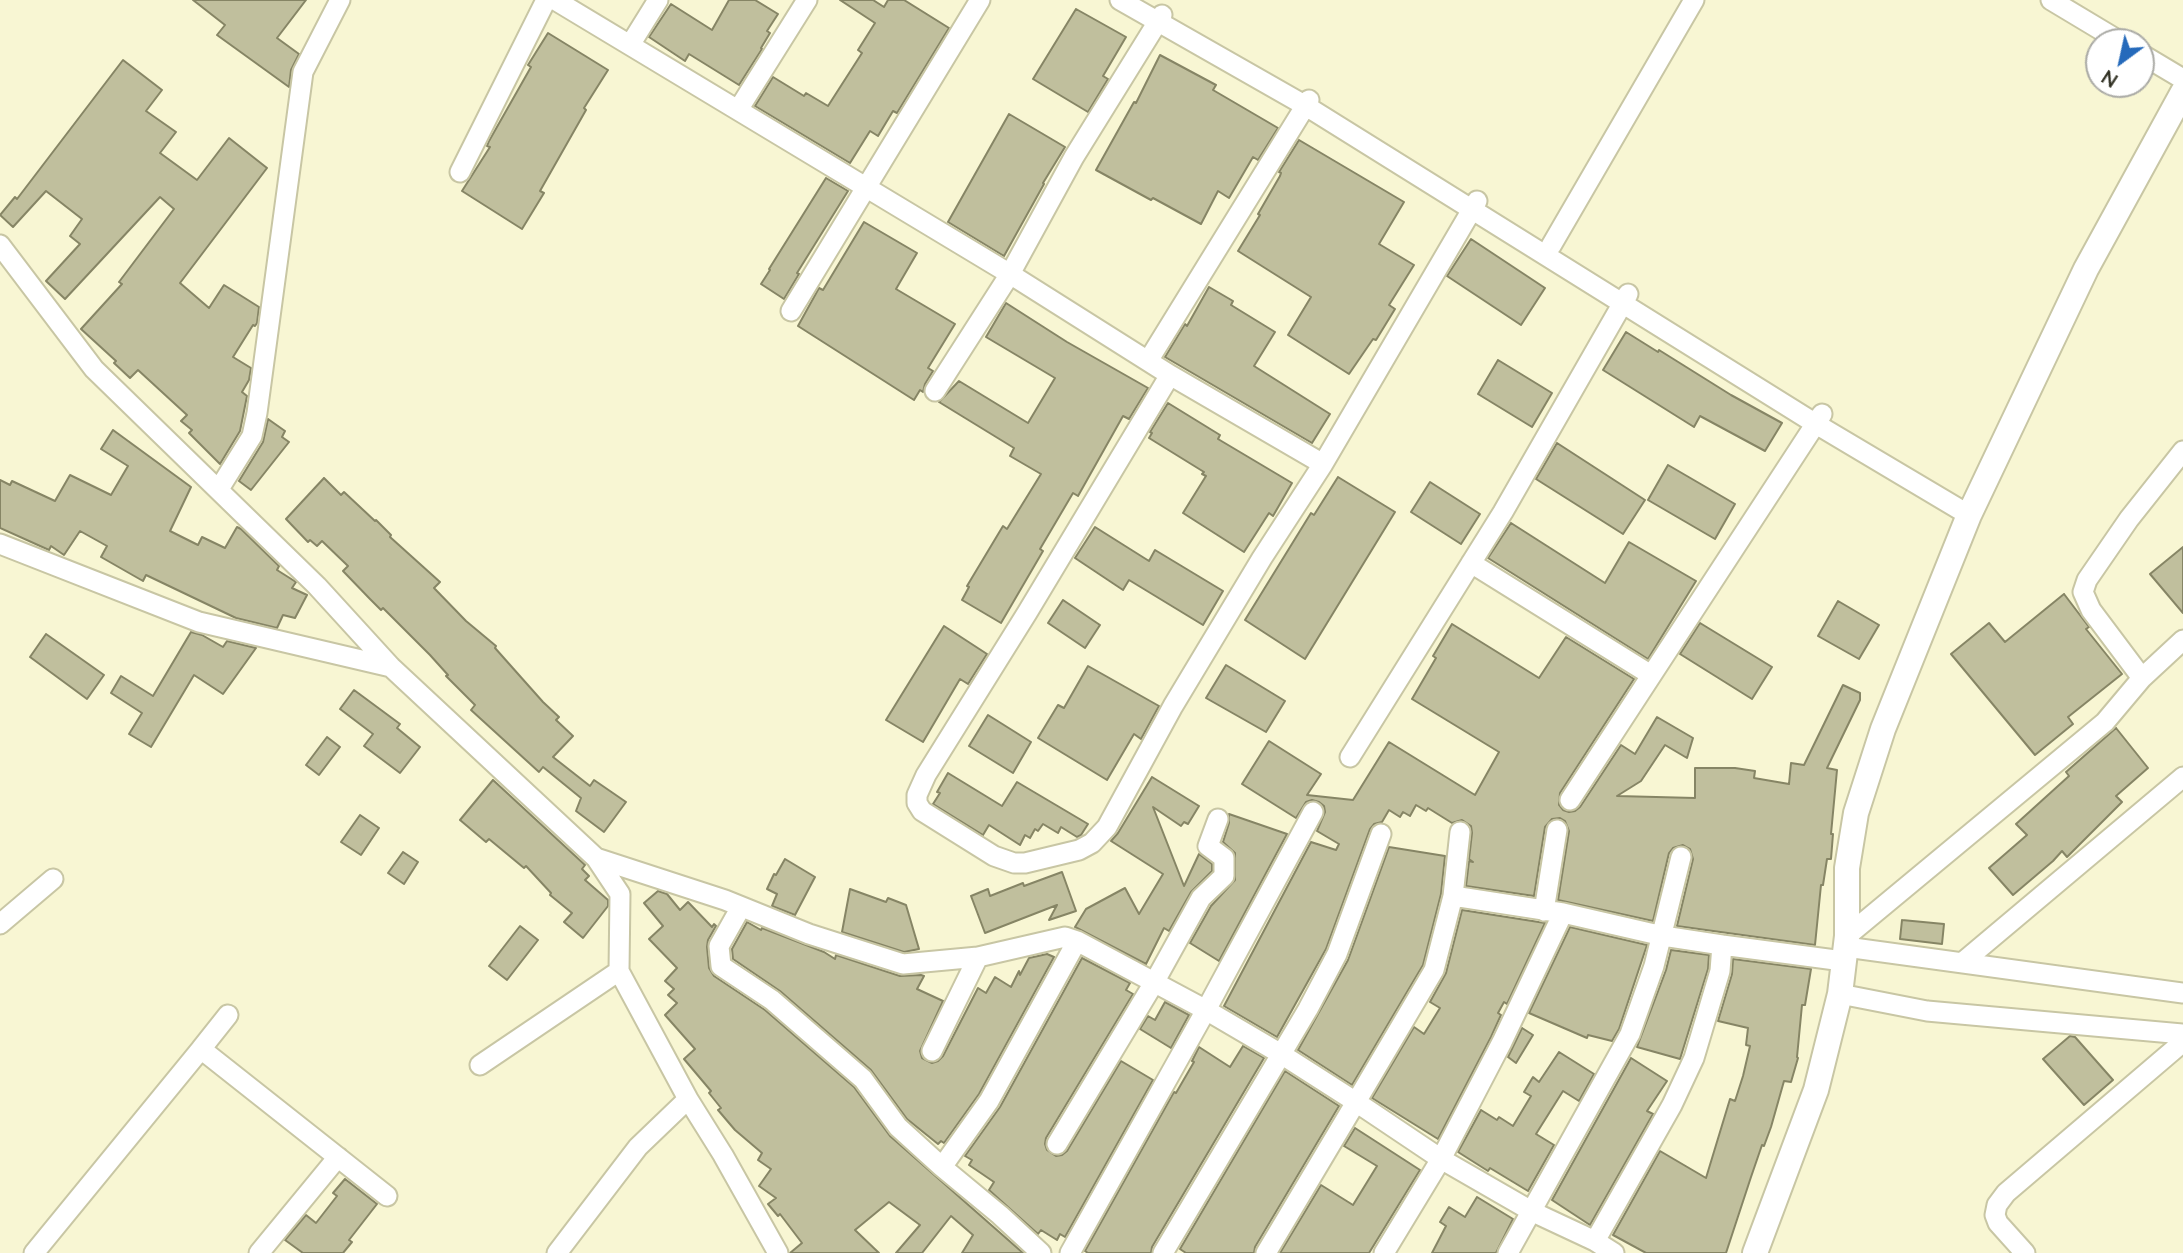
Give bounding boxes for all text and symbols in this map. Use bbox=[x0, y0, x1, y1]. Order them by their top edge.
north arrow bbox=[2085, 28, 2155, 98]
text: N bbox=[2097, 66, 2122, 93]

